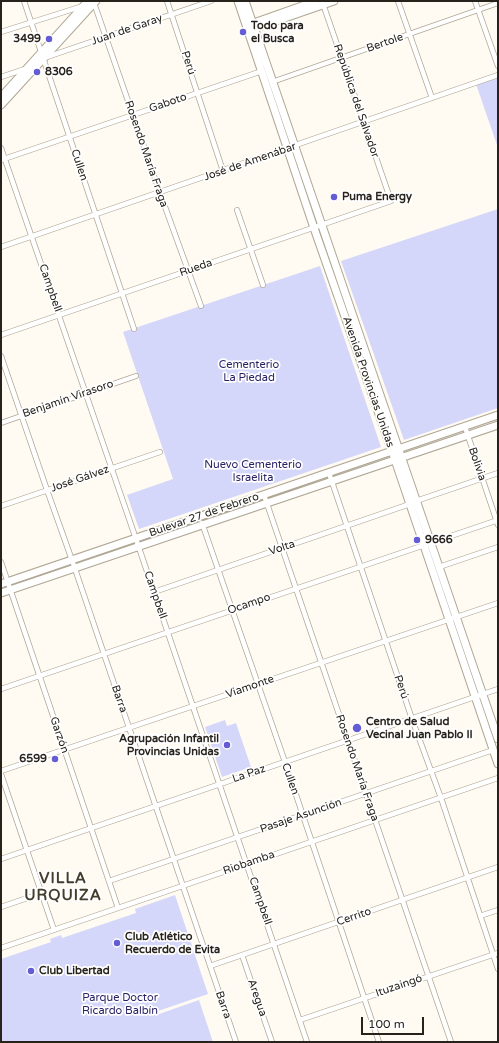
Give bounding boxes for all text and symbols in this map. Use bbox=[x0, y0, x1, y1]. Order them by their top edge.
street label: Juan de Garay bbox=[90, 12, 164, 48]
place label: Todo para el Busca bbox=[251, 19, 304, 45]
marker: Todo para el Busca bbox=[238, 27, 248, 37]
street label: Bertole bbox=[365, 31, 405, 55]
place label: 3499 bbox=[13, 32, 41, 46]
marker: 3499 bbox=[44, 34, 54, 44]
street label: República del Salvador bbox=[330, 42, 382, 160]
street label: Perú bbox=[178, 49, 198, 77]
place label: 8306 bbox=[45, 65, 73, 79]
marker: 8306 bbox=[32, 67, 42, 77]
street label: Gaboto bbox=[147, 90, 189, 116]
street label: Rosendo María Fraga bbox=[122, 99, 170, 209]
street label: José de Amenábar bbox=[202, 140, 298, 184]
street label: Cullen bbox=[68, 147, 90, 183]
place label: Puma Energy bbox=[342, 190, 412, 204]
marker: Puma Energy bbox=[329, 192, 339, 202]
street label: Rueda bbox=[178, 256, 214, 280]
street label: Campbell bbox=[36, 262, 64, 314]
street label: Avenida Provincias Unidas bbox=[339, 315, 397, 449]
park label: Cementerio La Piedad bbox=[219, 358, 279, 384]
street label: Benjamín Virasoro bbox=[21, 377, 115, 421]
street label: Bolivia bbox=[465, 446, 489, 482]
park label: Nuevo Cementerio Israelita bbox=[204, 458, 302, 484]
street label: José Gálvez bbox=[49, 463, 111, 495]
street label: Bulevar 27 de Febrero bbox=[147, 490, 261, 540]
place label: 9666 bbox=[425, 533, 453, 547]
marker: 9666 bbox=[412, 535, 422, 545]
street label: Volta bbox=[267, 537, 297, 559]
street label: Campbell bbox=[141, 569, 169, 621]
street label: Ocampo bbox=[226, 591, 272, 617]
street label: Viamonte bbox=[224, 673, 276, 701]
street label: Perú bbox=[391, 673, 411, 701]
street label: Barra bbox=[108, 683, 130, 715]
street label: Rosendo María Fraga bbox=[333, 713, 381, 823]
street label: Garzón bbox=[47, 715, 71, 755]
place label: Centro de Salud Vecinal Juan Pablo II bbox=[366, 715, 473, 741]
marker: Centro de Salud Vecinal Juan Pablo II bbox=[351, 722, 363, 734]
place label: Agrupación Infantil Provincias Unidas bbox=[119, 732, 219, 758]
marker: Agrupación Infantil Provincias Unidas bbox=[222, 740, 232, 750]
place label: 6599 bbox=[19, 752, 47, 766]
marker: 6599 bbox=[50, 754, 60, 764]
street label: Cullen bbox=[278, 761, 302, 797]
street label: La Paz bbox=[231, 762, 267, 786]
street label: Pasaje Asunción bbox=[258, 796, 344, 836]
street label: Riobamba bbox=[222, 848, 276, 878]
district label: VILLA URQUIZA bbox=[24, 870, 102, 905]
street label: Campbell bbox=[246, 875, 274, 927]
street label: Cerrito bbox=[335, 905, 373, 929]
place label: Club Atlético Recuerdo de Evita bbox=[125, 930, 220, 956]
marker: Club Atlético Recuerdo de Evita bbox=[112, 938, 122, 948]
place label: Club Libertad bbox=[39, 964, 110, 978]
marker: Club Libertad bbox=[26, 966, 36, 976]
street label: Ituzaingó bbox=[374, 972, 424, 1000]
street label: Aregua bbox=[245, 978, 269, 1018]
street label: Barra bbox=[212, 989, 234, 1021]
park label: Parque Doctor Ricardo Balbín bbox=[82, 991, 158, 1017]
scale bar bbox=[363, 1009, 426, 1035]
text: 100 m bbox=[368, 1017, 405, 1031]

